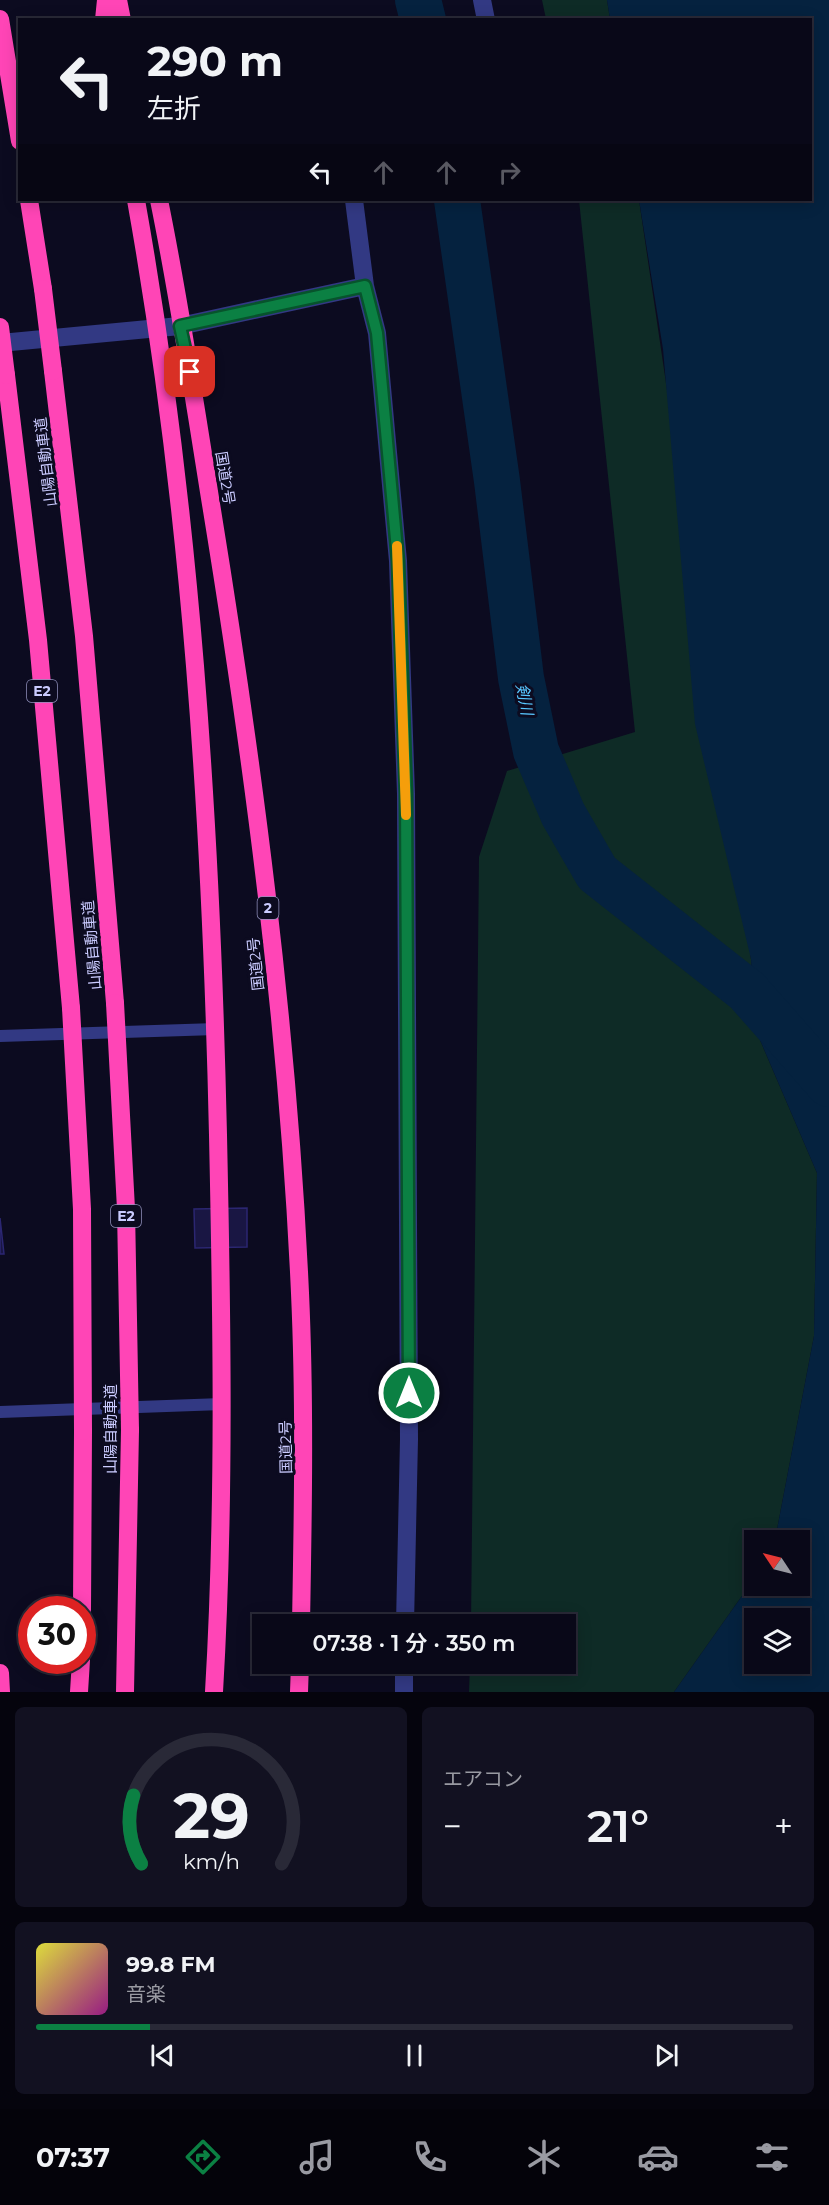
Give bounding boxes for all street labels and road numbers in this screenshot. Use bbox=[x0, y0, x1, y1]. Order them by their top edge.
street label: 山陽自動車道 bbox=[31, 416, 60, 508]
street label: 国道2号 bbox=[212, 450, 239, 506]
road number: E2 bbox=[27, 680, 57, 702]
road number: 2 bbox=[258, 897, 278, 919]
street label: 山陽自動車道 bbox=[78, 899, 105, 991]
street label: 国道2号 bbox=[243, 936, 268, 992]
road number: E2 bbox=[111, 1205, 141, 1227]
street label: 山陽自動車道 bbox=[101, 1384, 120, 1474]
street label: 国道2号 bbox=[276, 1420, 295, 1474]

